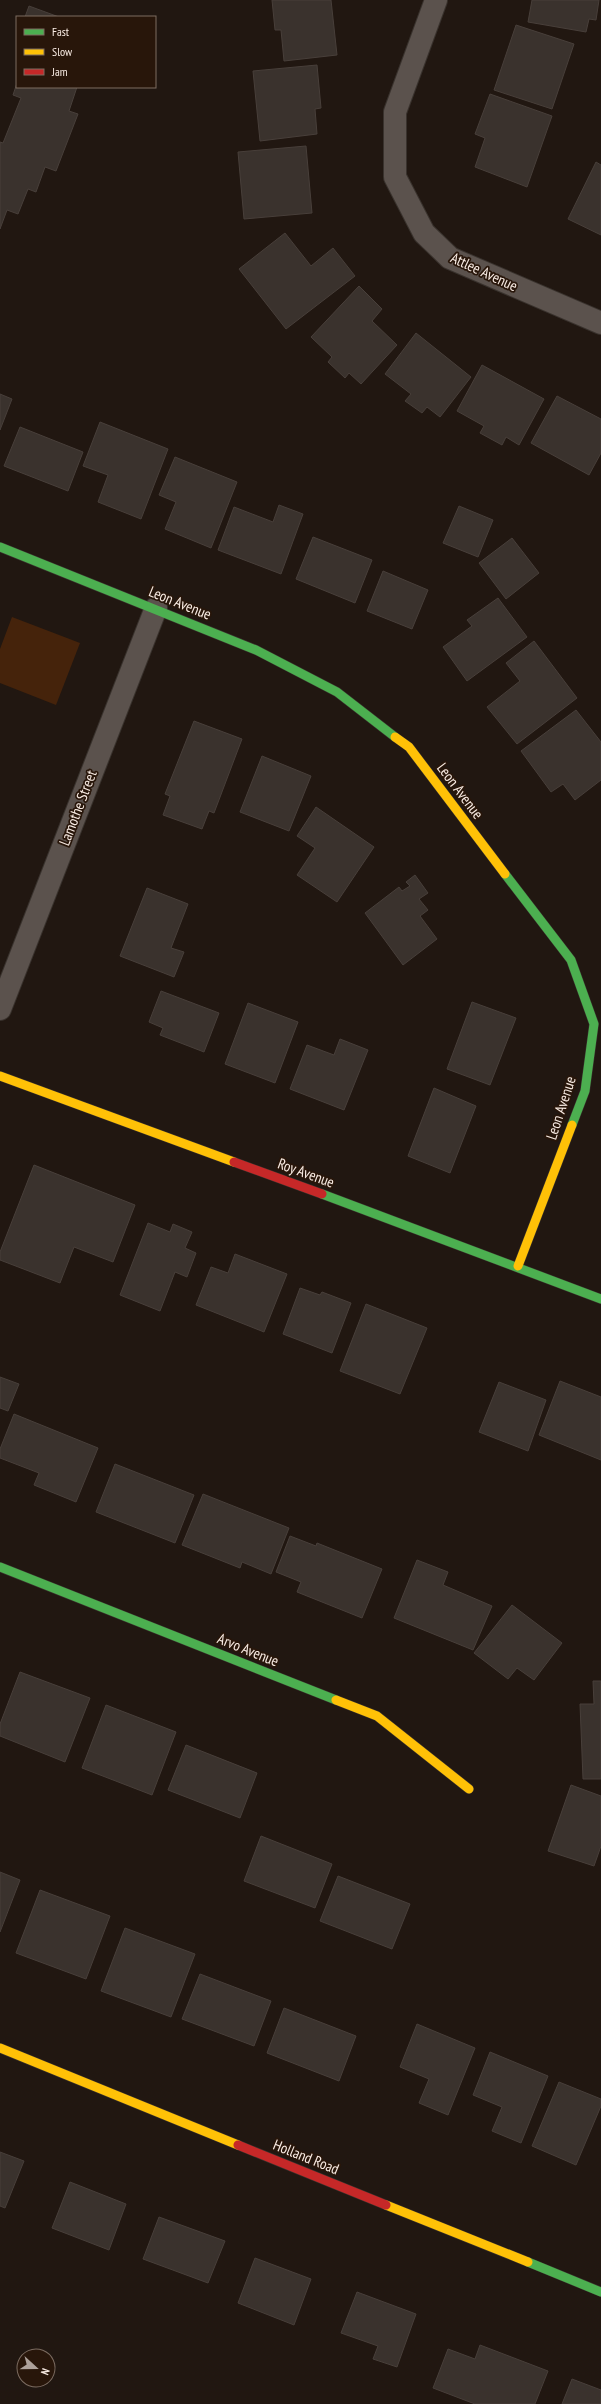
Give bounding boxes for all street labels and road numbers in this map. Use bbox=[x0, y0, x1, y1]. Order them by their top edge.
street label: Attlee Avenue bbox=[448, 248, 521, 295]
street label: Leon Avenue bbox=[146, 581, 214, 624]
street label: Leon Avenue bbox=[433, 759, 488, 823]
street label: Lamothe Street bbox=[54, 767, 101, 848]
street label: Leon Avenue bbox=[541, 1074, 580, 1142]
street label: Roy Avenue bbox=[275, 1154, 337, 1192]
street label: Arvo Avenue bbox=[215, 1629, 282, 1670]
street label: Holland Road bbox=[270, 2135, 342, 2178]

